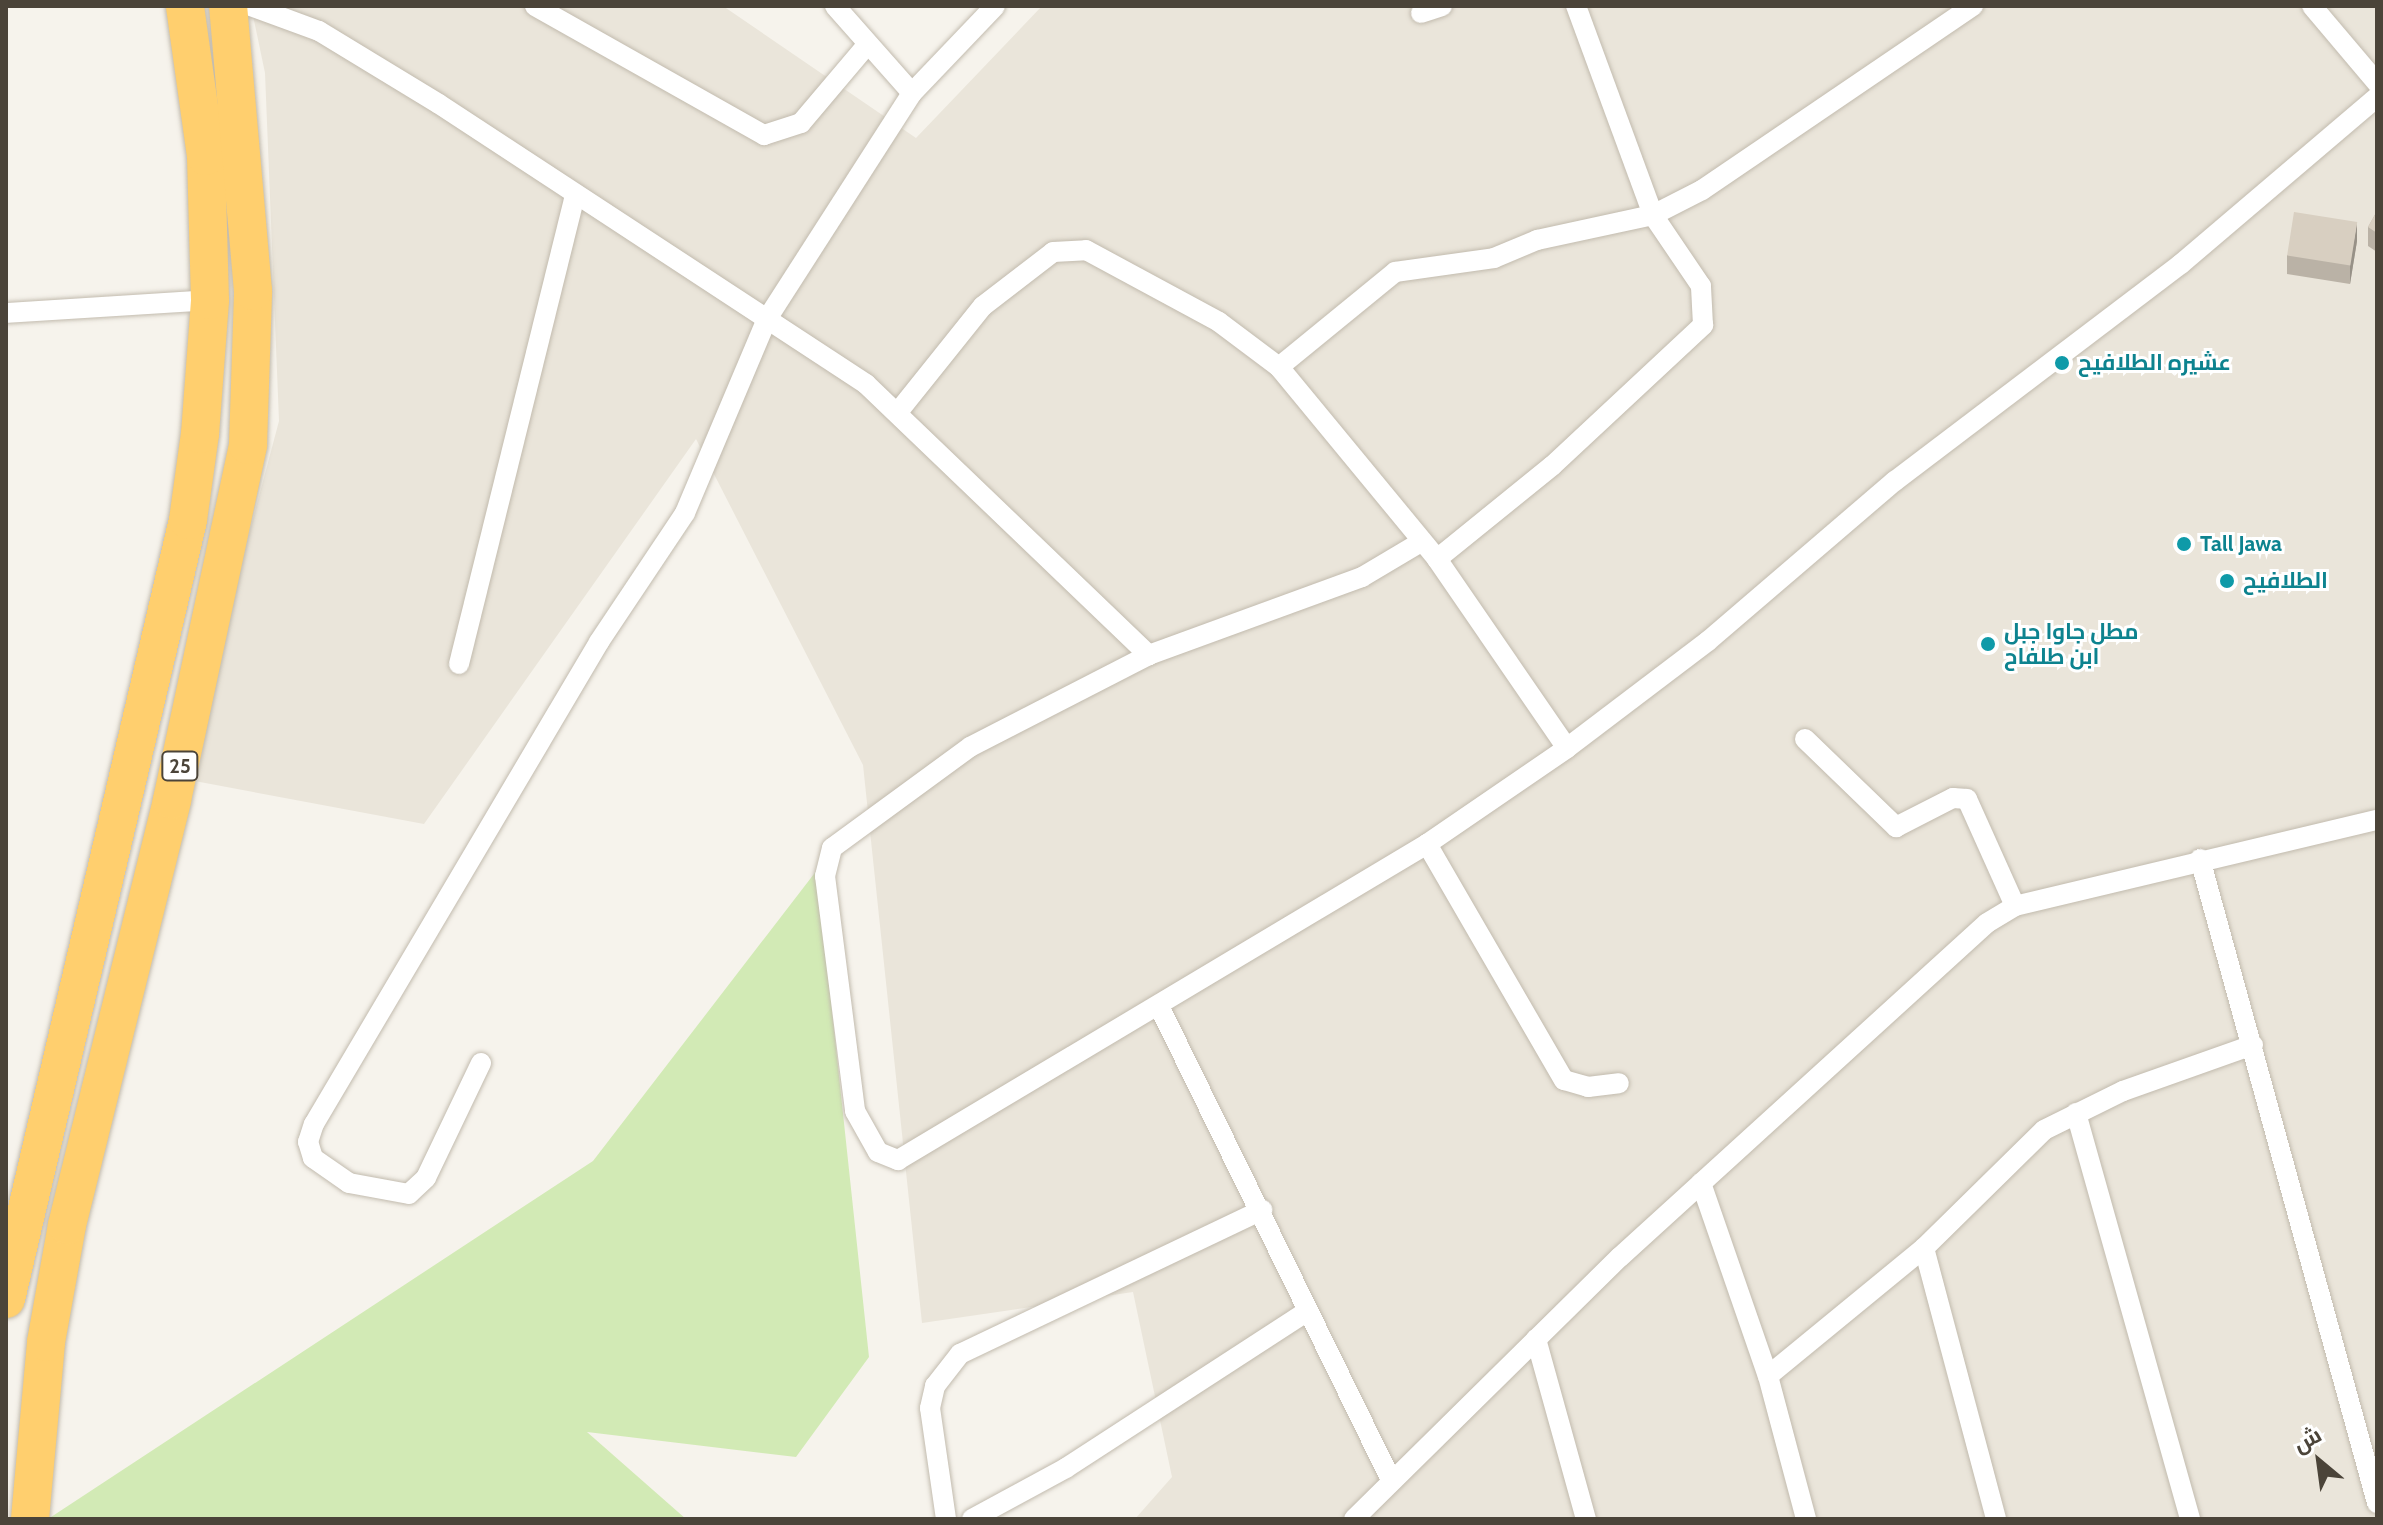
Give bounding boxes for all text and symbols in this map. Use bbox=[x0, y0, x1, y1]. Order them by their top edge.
place label: عشيره الطلافيح bbox=[2078, 350, 2231, 376]
marker: عشيره الطلافيح bbox=[2053, 354, 2071, 372]
place label: Tall Jawa bbox=[2200, 531, 2282, 557]
marker: Tall Jawa bbox=[2175, 535, 2193, 553]
place label: الطلافيح bbox=[2243, 568, 2328, 594]
marker: الطلافيح bbox=[2218, 572, 2236, 590]
place label: مطل جاوا جبل ابن طلفاح bbox=[2004, 618, 2139, 670]
marker: مطل جاوا جبل ابن طلفاح bbox=[1979, 635, 1997, 653]
road number: 25 bbox=[160, 750, 200, 782]
north arrow bbox=[2279, 1421, 2359, 1501]
text: ش bbox=[2288, 1421, 2326, 1458]

